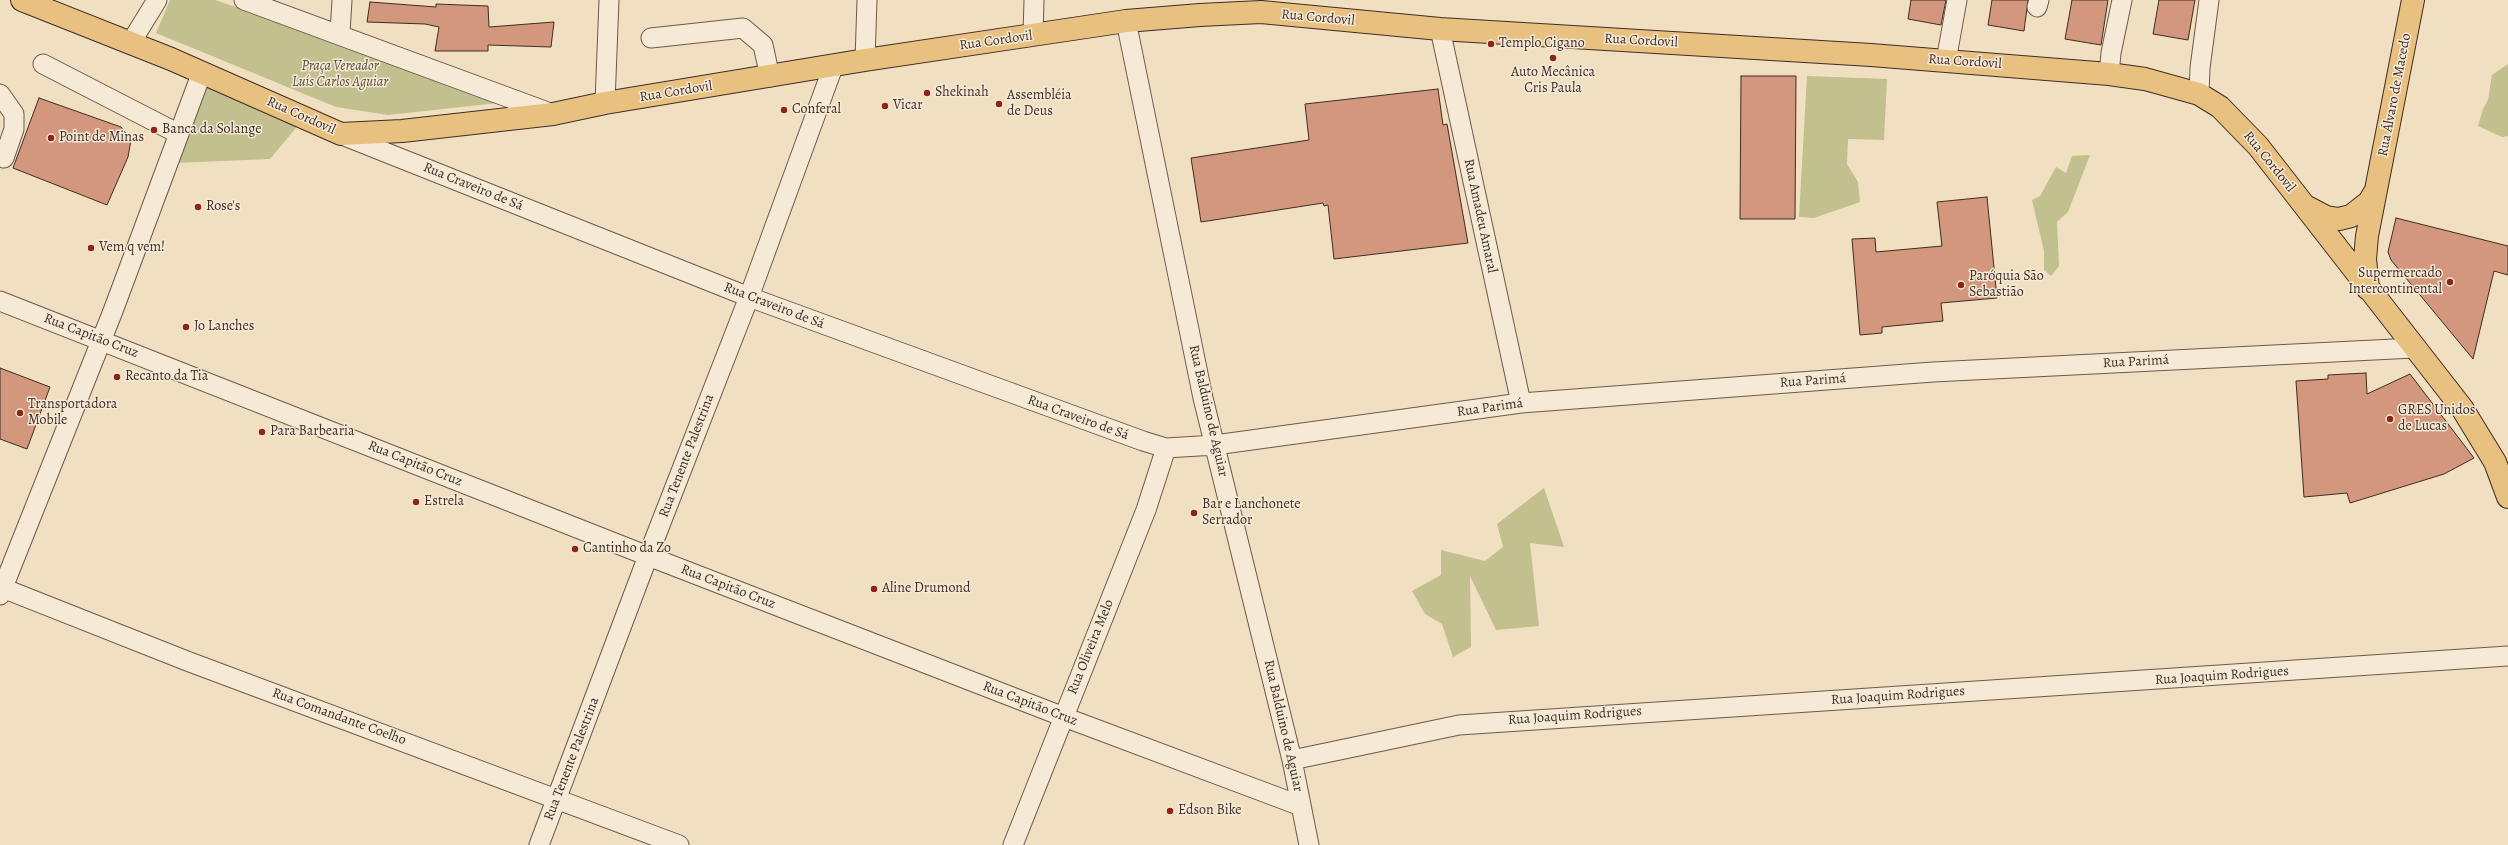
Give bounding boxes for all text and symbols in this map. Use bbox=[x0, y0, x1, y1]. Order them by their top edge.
street label: Rua Cordovil bbox=[1281, 6, 1355, 30]
street label: Rua Cordovil bbox=[958, 28, 1034, 54]
street label: Rua Cordovil bbox=[1604, 31, 1678, 51]
street label: Rua Álvaro de Macedo bbox=[2375, 32, 2415, 158]
place label: Templo Cigano bbox=[1499, 36, 1585, 52]
marker: Templo Cigano bbox=[1486, 39, 1496, 49]
street label: Rua Cordovil bbox=[1928, 51, 2002, 73]
marker: Auto Mecânica Cris Paula bbox=[1548, 53, 1558, 63]
park label: Praça Vereador Luís Carlos Aguiar bbox=[292, 59, 388, 92]
place label: Auto Mecânica Cris Paula bbox=[1511, 65, 1595, 98]
street label: Rua Cordovil bbox=[638, 78, 714, 106]
place label: Shekinah bbox=[935, 85, 989, 101]
marker: Shekinah bbox=[922, 88, 932, 98]
place label: Assembléia de Deus bbox=[1007, 88, 1072, 120]
street label: Rua Cordovil bbox=[264, 93, 338, 139]
place label: Vicar bbox=[893, 98, 923, 114]
marker: Assembléia de Deus bbox=[994, 99, 1004, 109]
marker: Vicar bbox=[880, 101, 890, 111]
place label: Conferal bbox=[792, 102, 841, 118]
marker: Conferal bbox=[779, 105, 789, 115]
place label: Banca da Solange bbox=[162, 122, 261, 138]
marker: Banca da Solange bbox=[149, 125, 159, 135]
street label: Rua Cordovil bbox=[2239, 128, 2299, 196]
place label: Point de Minas bbox=[59, 130, 144, 146]
marker: Point de Minas bbox=[46, 133, 56, 143]
street label: Rua Amadeu Amaral bbox=[1460, 157, 1500, 275]
street label: Rua Craveiro de Sá bbox=[421, 159, 525, 215]
place label: Rose's bbox=[206, 199, 240, 215]
marker: Rose's bbox=[193, 202, 203, 212]
place label: Vem q vem! bbox=[99, 240, 165, 256]
marker: Vem q vem! bbox=[86, 243, 96, 253]
place label: Supermercado Intercontinental bbox=[2348, 266, 2442, 298]
place label: Paróquia São Sebastião bbox=[1969, 269, 2044, 302]
marker: Supermercado Intercontinental bbox=[2445, 277, 2455, 287]
street label: Rua Craveiro de Sá bbox=[721, 279, 827, 333]
marker: Paróquia São Sebastião bbox=[1956, 280, 1966, 290]
street label: Rua Capitão Cruz bbox=[41, 310, 141, 362]
place label: Jo Lanches bbox=[194, 319, 254, 335]
marker: Jo Lanches bbox=[181, 322, 191, 332]
street label: Rua Balduino de Aguiar bbox=[1185, 343, 1231, 479]
street label: Rua Parimá bbox=[2102, 352, 2170, 372]
place label: Recanto da Tia bbox=[125, 369, 208, 385]
street label: Rua Parimá bbox=[1779, 370, 1847, 392]
marker: Recanto da Tia bbox=[112, 372, 122, 382]
street label: Rua Tenente Palestrina bbox=[656, 392, 718, 520]
street label: Rua Craveiro de Sá bbox=[1025, 392, 1131, 444]
street label: Rua Parimá bbox=[1456, 395, 1524, 421]
place label: Transportadora Mobile bbox=[28, 397, 117, 430]
place label: GRES Unidos de Lucas bbox=[2398, 403, 2475, 436]
marker: Transportadora Mobile bbox=[15, 408, 25, 418]
marker: GRES Unidos de Lucas bbox=[2385, 414, 2395, 424]
place label: Para Barbearia bbox=[270, 424, 354, 440]
marker: Para Barbearia bbox=[257, 427, 267, 437]
street label: Rua Capitão Cruz bbox=[365, 437, 465, 491]
place label: Estrela bbox=[424, 494, 464, 510]
marker: Estrela bbox=[411, 497, 421, 507]
place label: Bar e Lanchonete Serrador bbox=[1202, 497, 1301, 530]
marker: Bar e Lanchonete Serrador bbox=[1189, 508, 1199, 518]
place label: Cantinho da Zo bbox=[583, 541, 671, 557]
marker: Cantinho da Zo bbox=[570, 544, 580, 554]
street label: Rua Capitão Cruz bbox=[678, 561, 778, 613]
place label: Aline Drumond bbox=[882, 581, 971, 597]
marker: Aline Drumond bbox=[869, 584, 879, 594]
street label: Rua Oliveira Melo bbox=[1064, 597, 1118, 697]
street label: Rua Balduino de Aguiar bbox=[1260, 658, 1306, 794]
street label: Rua Joaquim Rodrigues bbox=[2155, 663, 2289, 689]
street label: Rua Capitão Cruz bbox=[980, 678, 1080, 730]
street label: Rua Joaquim Rodrigues bbox=[1831, 683, 1965, 709]
street label: Rua Comandante Coelho bbox=[270, 685, 408, 749]
street label: Rua Tenente Palestrina bbox=[541, 695, 603, 823]
street label: Rua Joaquim Rodrigues bbox=[1508, 703, 1642, 729]
place label: Edson Bike bbox=[1178, 803, 1242, 819]
marker: Edson Bike bbox=[1165, 806, 1175, 816]

